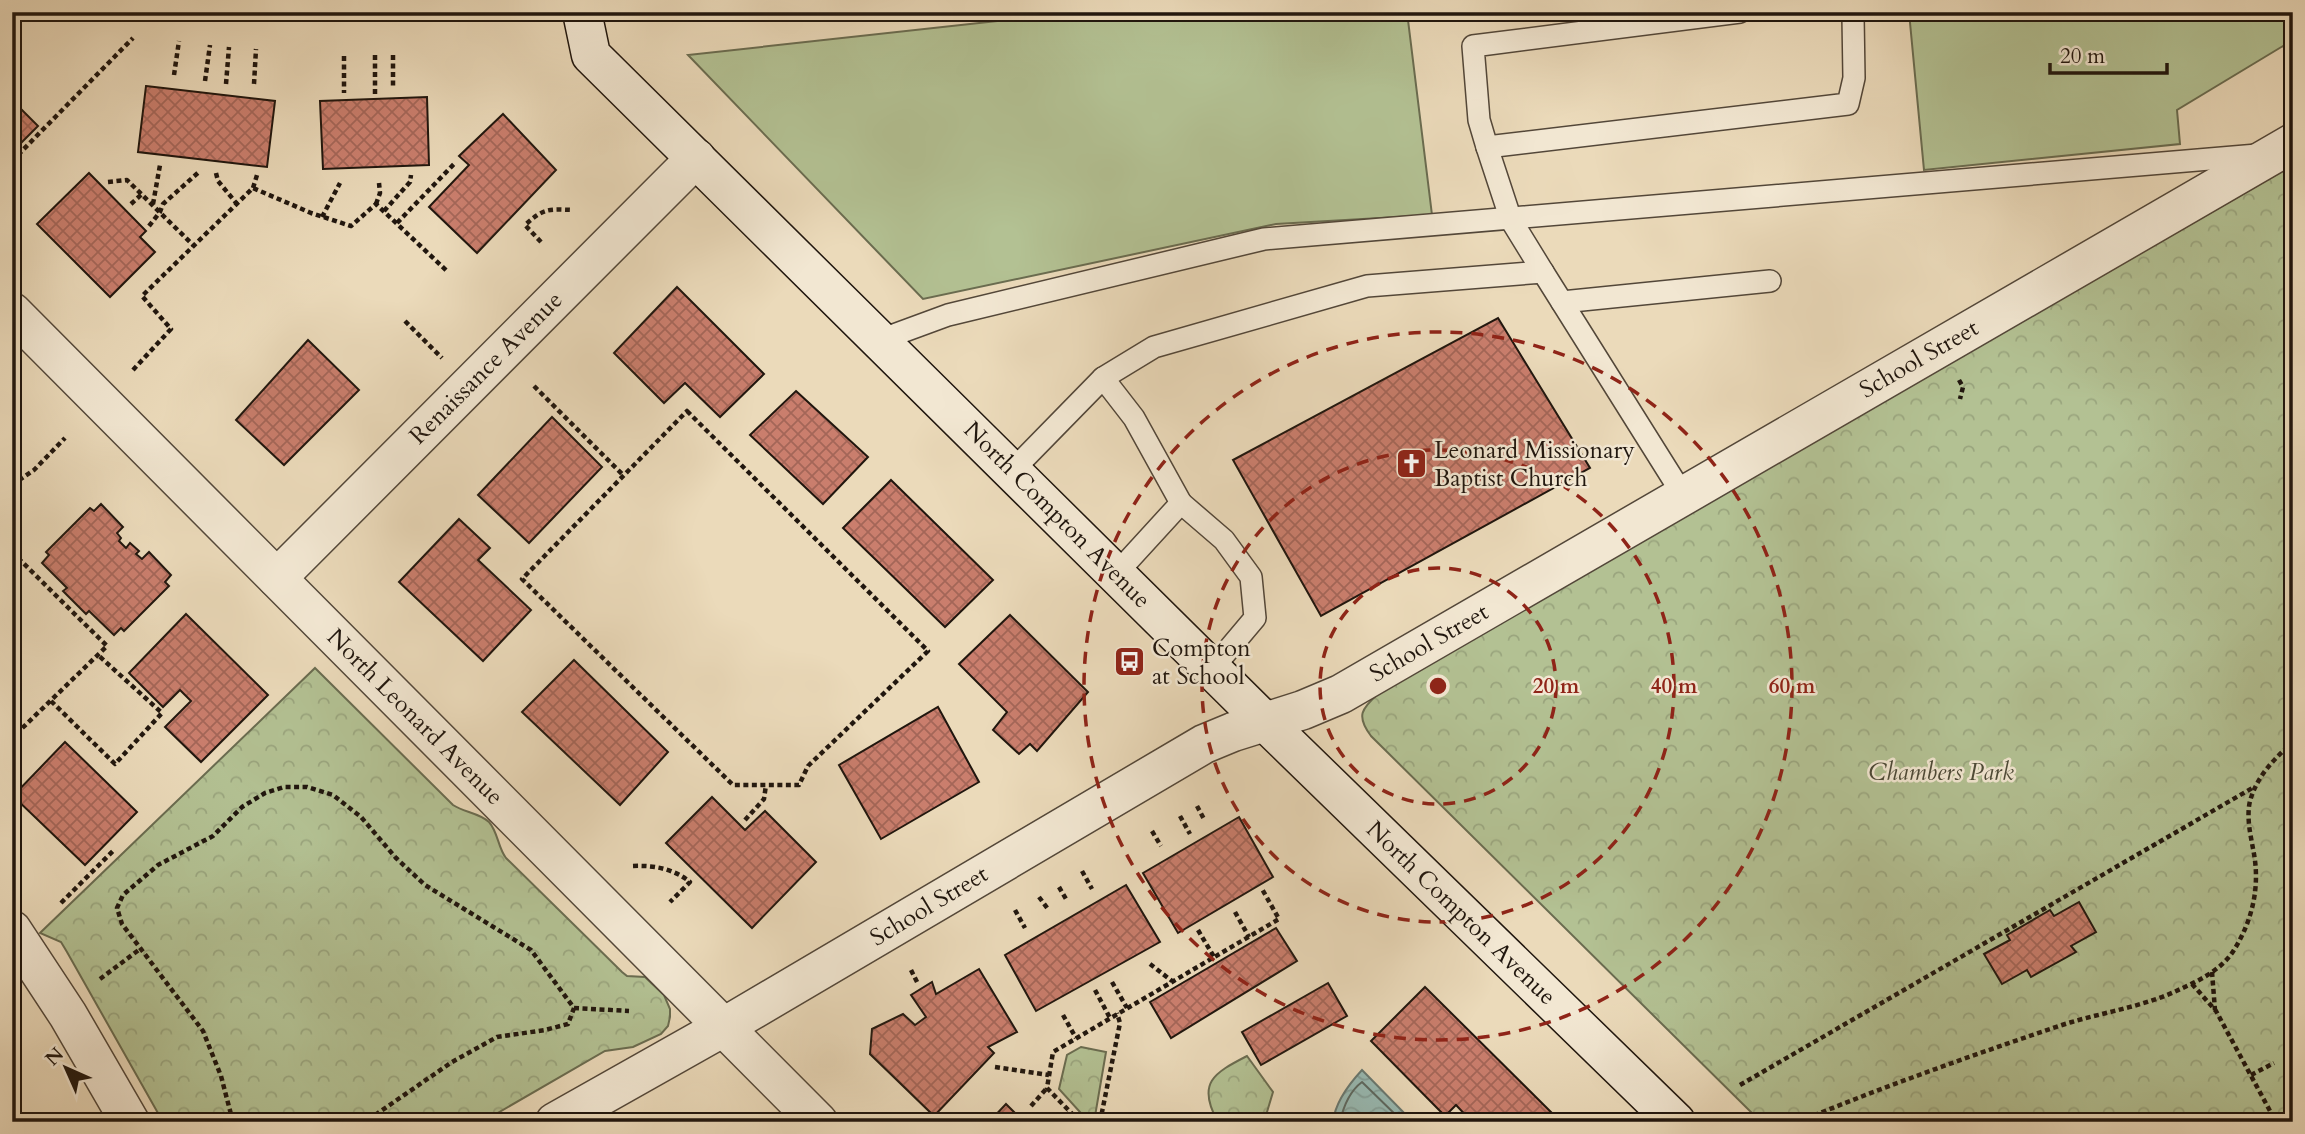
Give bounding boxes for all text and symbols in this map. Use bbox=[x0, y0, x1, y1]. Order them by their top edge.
scale bar bbox=[2050, 32, 2167, 76]
text: 20 m bbox=[2060, 42, 2105, 71]
street label: Renaissance Avenue bbox=[402, 284, 570, 452]
street label: School Street bbox=[1853, 311, 1985, 406]
street label: North Compton Avenue bbox=[956, 414, 1158, 616]
place label: Leonard Missionary Baptist Church bbox=[1434, 434, 1635, 495]
church icon: Leonard Missionary Baptist Church bbox=[1394, 447, 1428, 481]
street label: School Street bbox=[1363, 595, 1495, 690]
street label: North Leonard Avenue bbox=[319, 621, 511, 813]
place label: Compton at School bbox=[1152, 632, 1251, 693]
bus stop icon: Compton at School bbox=[1112, 645, 1146, 679]
text: 20 m bbox=[1533, 672, 1580, 701]
text: 40 m bbox=[1651, 672, 1698, 701]
text: 60 m bbox=[1769, 672, 1816, 701]
centre of rings bbox=[1426, 674, 1450, 698]
park label: Chambers Park bbox=[1868, 756, 2014, 789]
street label: North Compton Avenue bbox=[1359, 814, 1563, 1012]
street label: School Street bbox=[864, 858, 995, 954]
north arrow bbox=[32, 1032, 102, 1102]
text: N bbox=[40, 1041, 70, 1072]

